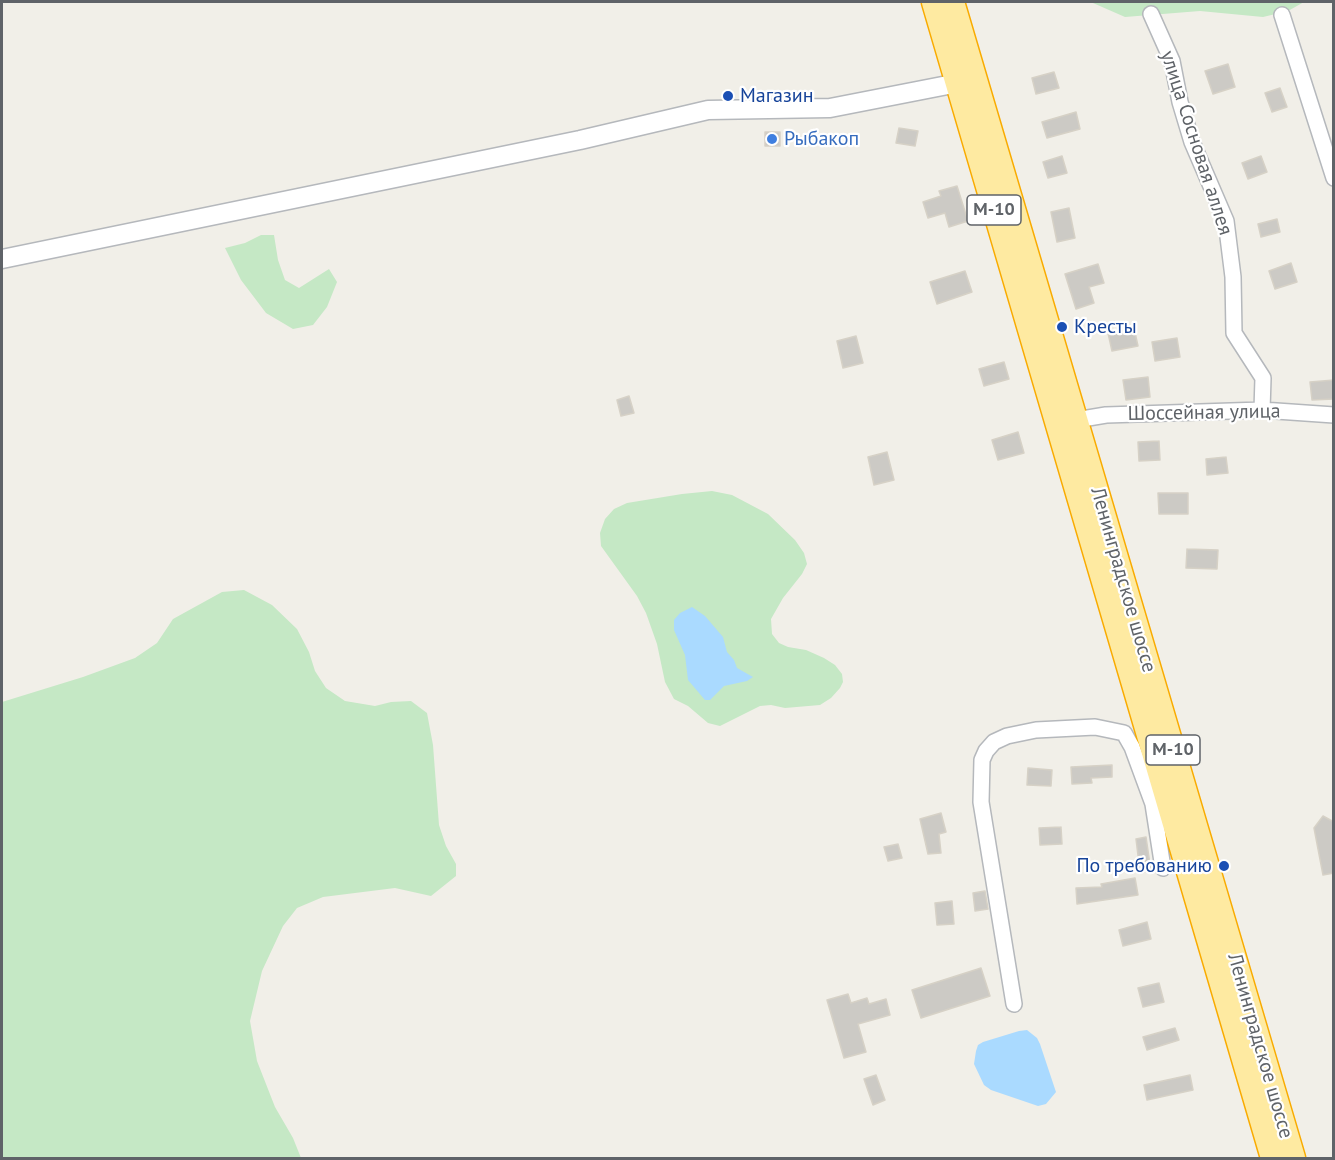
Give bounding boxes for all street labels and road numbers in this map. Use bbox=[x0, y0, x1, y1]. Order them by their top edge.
street label: улица Сосновая аллея bbox=[1155, 48, 1237, 238]
road number: М-10 bbox=[967, 195, 1021, 225]
street label: Шоссейная улица bbox=[1127, 400, 1281, 426]
street label: Ленинградское шоссе bbox=[1085, 485, 1161, 675]
road number: М-10 bbox=[1146, 735, 1200, 765]
street label: Ленинградское шоссе bbox=[1222, 951, 1298, 1141]

